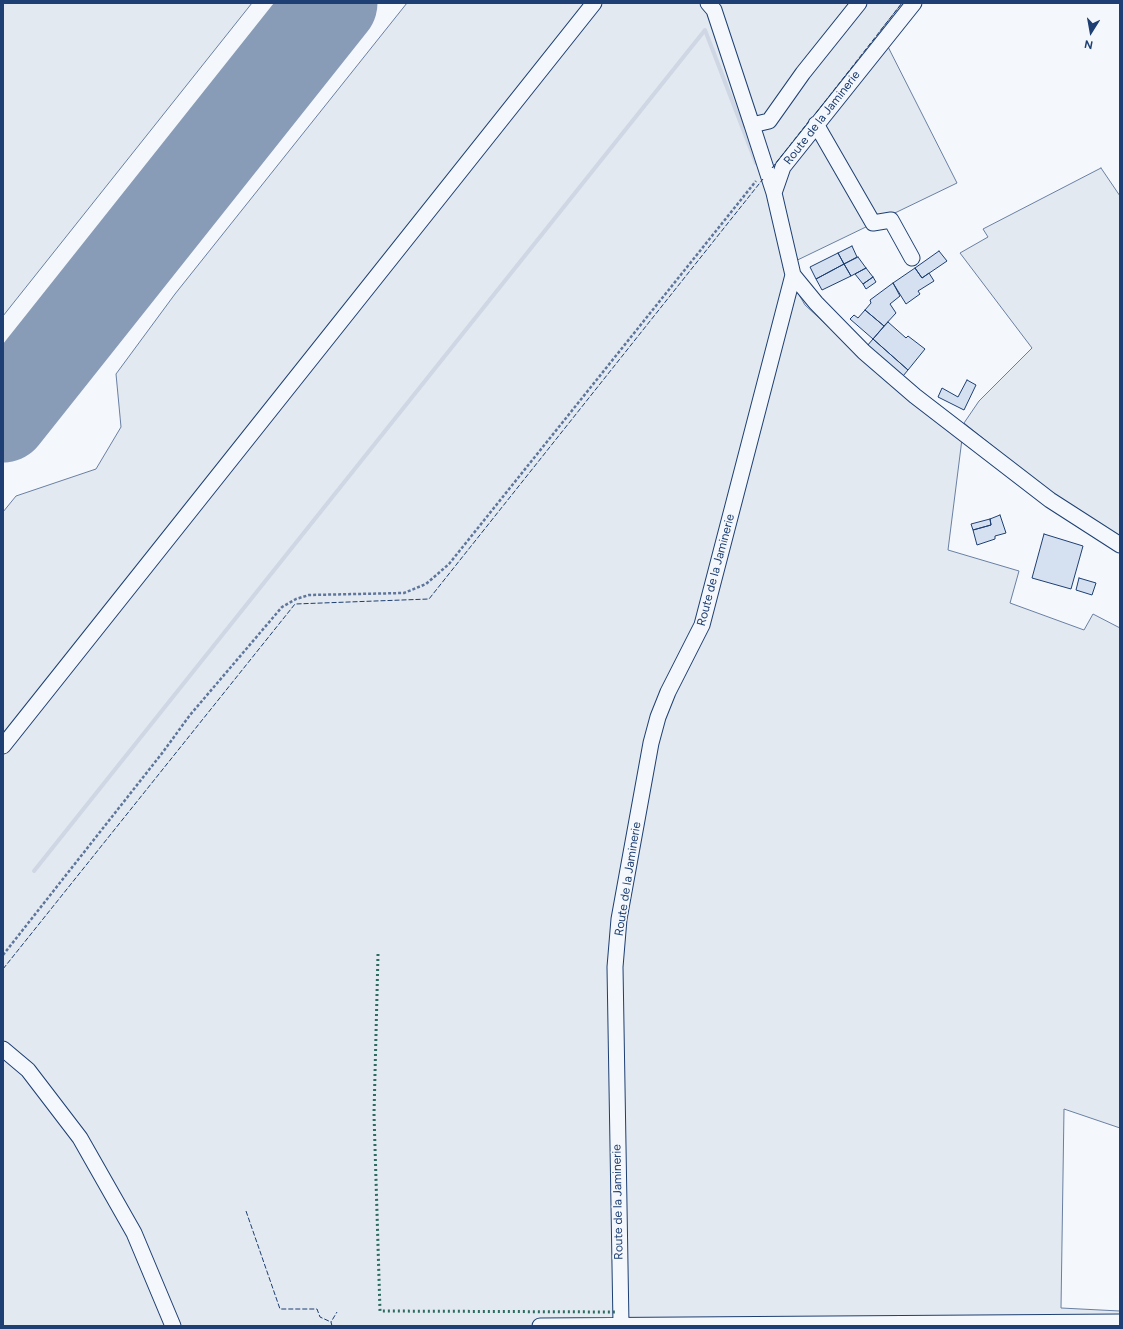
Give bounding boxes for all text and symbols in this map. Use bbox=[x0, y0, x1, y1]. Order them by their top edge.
north arrow bbox=[1071, 12, 1111, 52]
text: N bbox=[1083, 37, 1094, 51]
street label: Route de la Jaminerie bbox=[781, 68, 863, 168]
street label: Route de la Jaminerie bbox=[694, 512, 738, 628]
street label: Route de la Jaminerie bbox=[612, 821, 644, 937]
street label: Route de la Jaminerie bbox=[610, 1144, 626, 1260]

